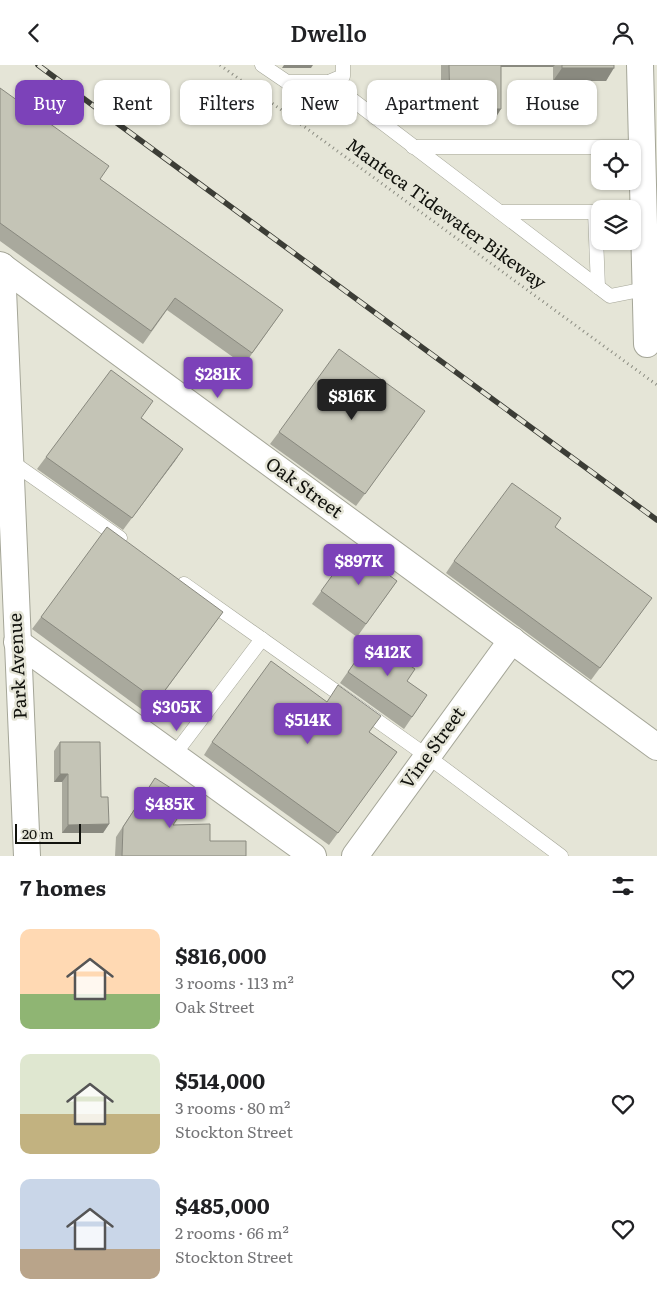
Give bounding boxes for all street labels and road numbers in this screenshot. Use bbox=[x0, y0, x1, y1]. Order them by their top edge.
street label: Manteca Tidewater Bikeway bbox=[341, 131, 553, 295]
street label: Oak Street bbox=[261, 450, 350, 524]
street label: Park Avenue bbox=[0, 612, 33, 720]
street label: Vine Street bbox=[393, 700, 471, 794]

